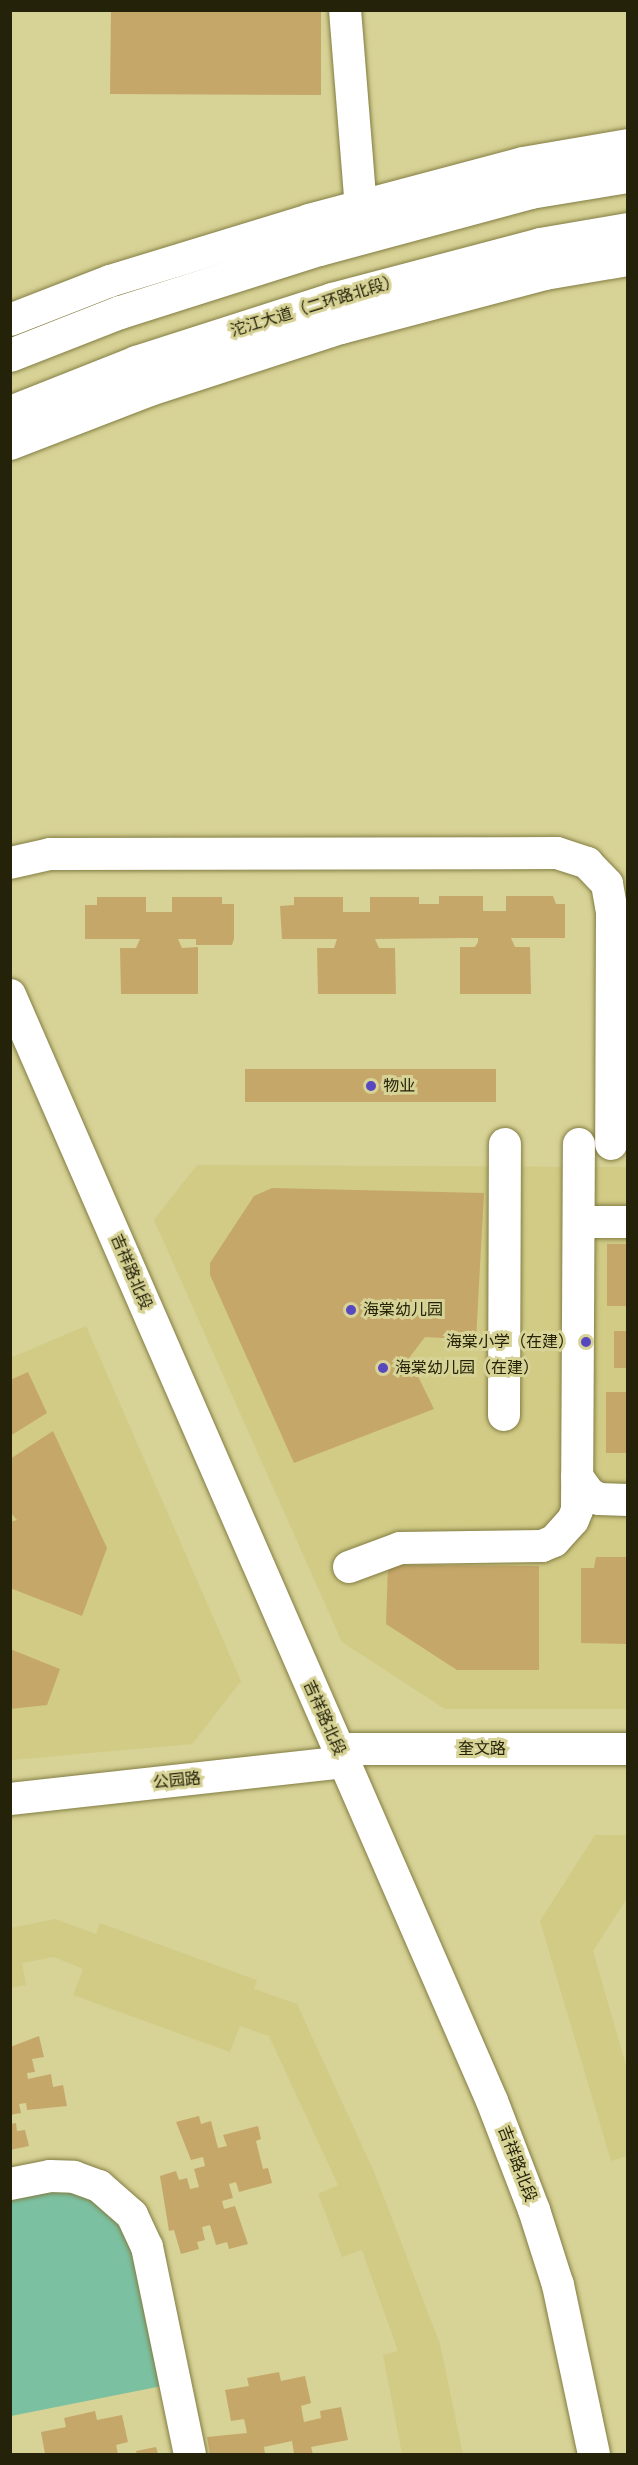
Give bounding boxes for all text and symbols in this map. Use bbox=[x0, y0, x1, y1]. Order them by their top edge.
street label: 沱江大道（二环路北段） bbox=[228, 271, 402, 341]
place label: 物业 bbox=[383, 1076, 415, 1096]
marker: 物业 bbox=[364, 1079, 378, 1093]
street label: 吉祥路北段 bbox=[107, 1231, 155, 1313]
place label: 海棠幼儿园 bbox=[363, 1300, 443, 1320]
marker: 海棠幼儿园 bbox=[344, 1303, 358, 1317]
place label: 海棠小学（在建） bbox=[446, 1332, 574, 1352]
marker: 海棠小学（在建） bbox=[579, 1335, 593, 1349]
place label: 海棠幼儿园（在建） bbox=[395, 1358, 539, 1378]
marker: 海棠幼儿园（在建） bbox=[376, 1361, 390, 1375]
street label: 吉祥路北段 bbox=[299, 1678, 349, 1758]
street label: 奎文路 bbox=[458, 1739, 506, 1759]
street label: 公园路 bbox=[152, 1769, 202, 1793]
street label: 吉祥路北段 bbox=[494, 2123, 540, 2205]

